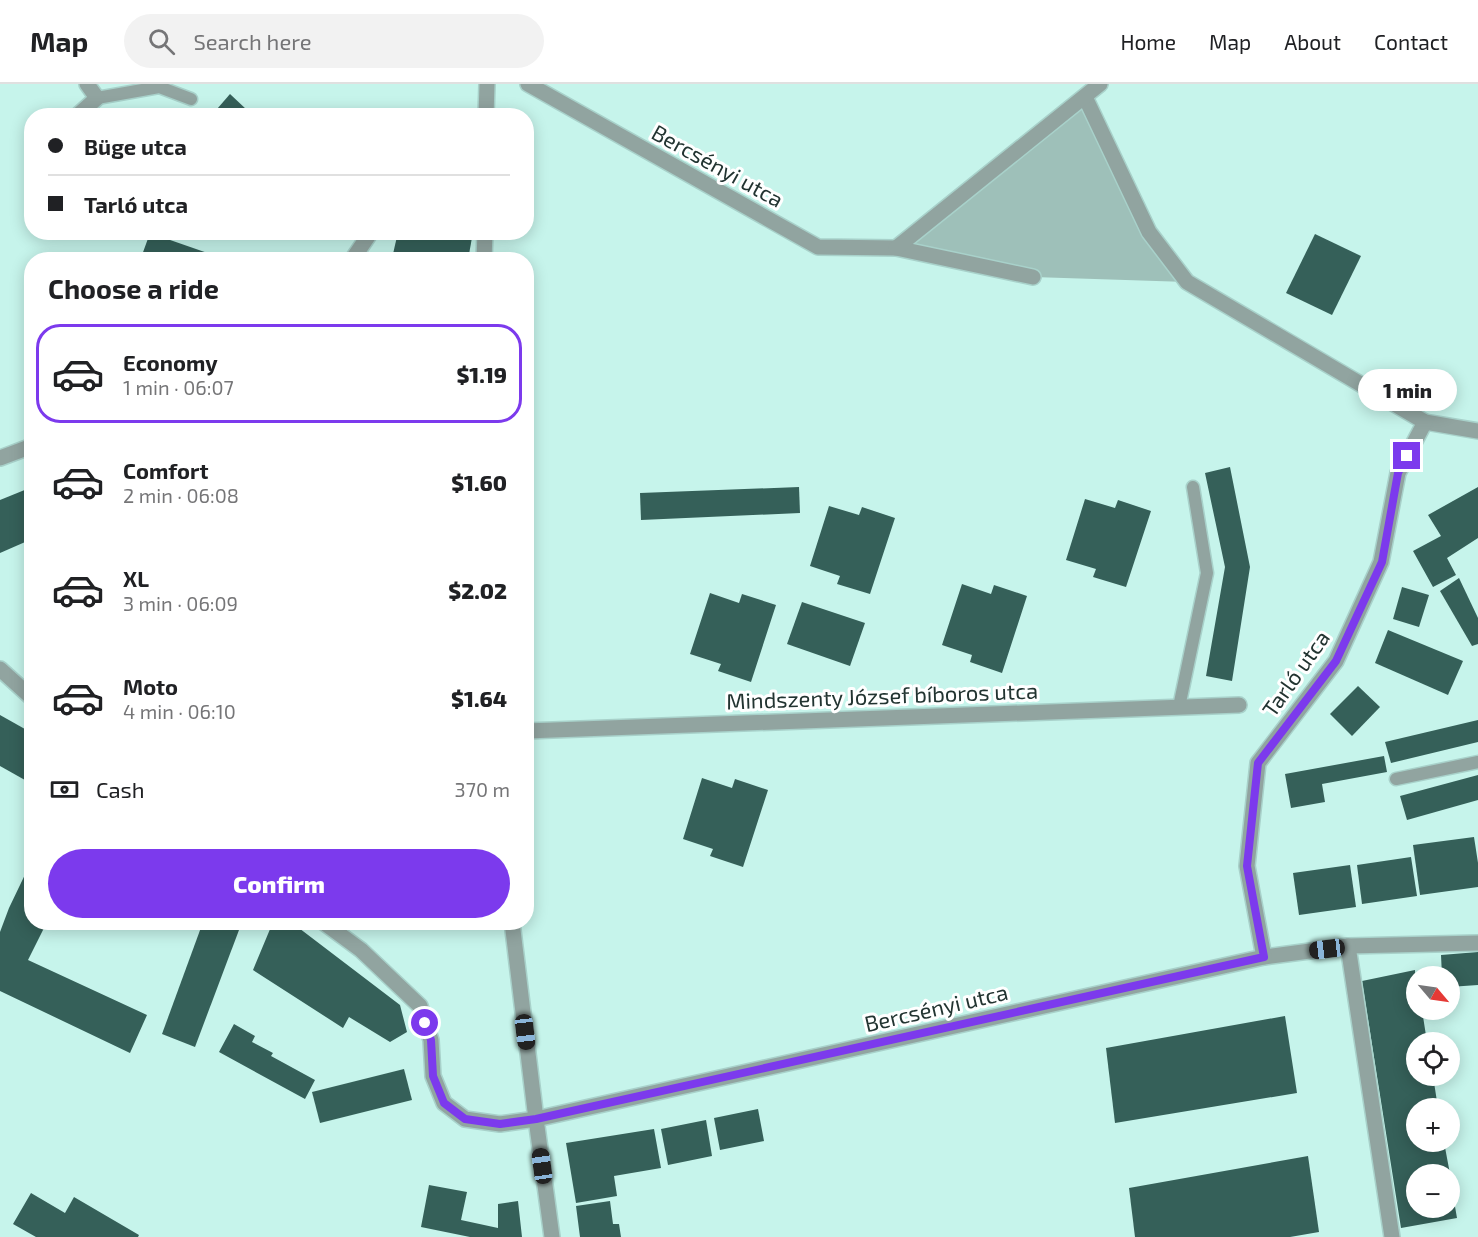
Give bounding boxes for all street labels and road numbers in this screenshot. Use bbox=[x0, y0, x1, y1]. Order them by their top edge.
street label: Bercsényi utca bbox=[648, 118, 788, 212]
street label: Tarló utca bbox=[1256, 625, 1334, 721]
street label: Mindszenty József bíboros utca bbox=[726, 677, 1038, 713]
street label: Bercsényi utca bbox=[862, 978, 1010, 1036]

